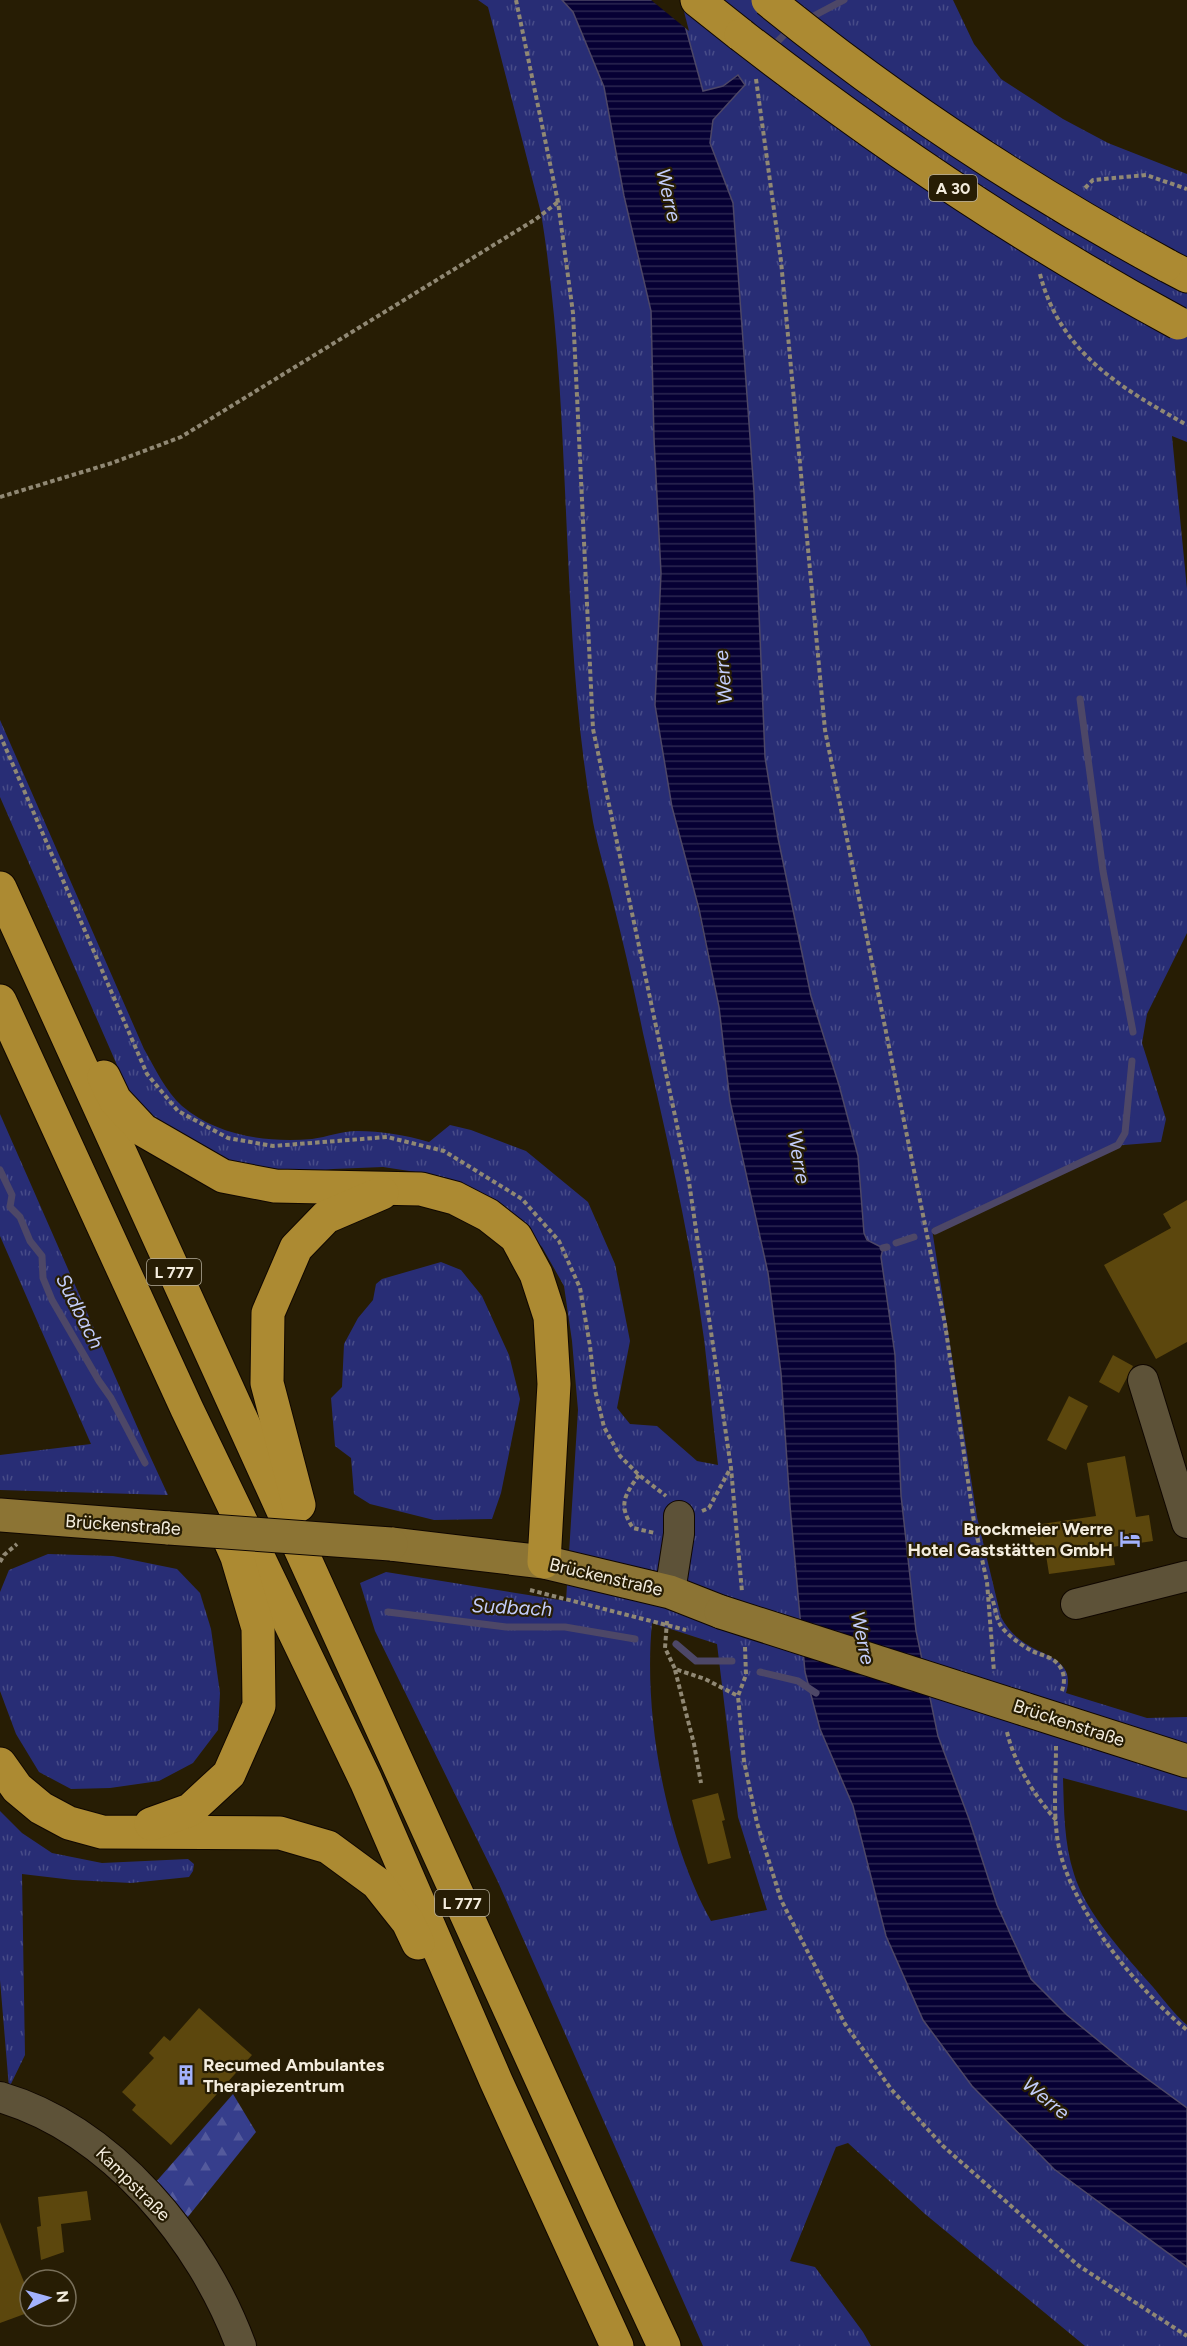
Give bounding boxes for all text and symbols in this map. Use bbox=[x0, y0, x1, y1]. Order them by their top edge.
water label: Werre bbox=[651, 166, 687, 224]
road number: A 30 bbox=[929, 175, 977, 201]
water label: Werre bbox=[709, 649, 737, 705]
water label: Werre bbox=[783, 1128, 816, 1186]
road number: L 777 bbox=[147, 1259, 201, 1285]
water label: Sudbach bbox=[51, 1270, 109, 1352]
street label: Brückenstraße bbox=[65, 1510, 182, 1540]
place label: Brockmeier Werre Hotel Gaststätten GmbH bbox=[907, 1518, 1113, 1561]
hotel icon: Brockmeier Werre Hotel Gaststätten GmbH bbox=[1118, 1527, 1142, 1551]
street label: Brückenstraße bbox=[547, 1553, 665, 1601]
water label: Sudbach bbox=[471, 1593, 553, 1621]
water label: Werre bbox=[846, 1609, 880, 1667]
street label: Brückenstraße bbox=[1011, 1695, 1128, 1751]
road number: L 777 bbox=[435, 1890, 489, 1916]
place label: Recumed Ambulantes Therapiezentrum bbox=[203, 2054, 385, 2097]
building icon: Recumed Ambulantes Therapiezentrum bbox=[174, 2063, 198, 2087]
water label: Werre bbox=[1018, 2072, 1075, 2124]
street label: Kampstraße bbox=[91, 2142, 175, 2226]
north arrow bbox=[18, 2268, 78, 2328]
text: N bbox=[52, 2290, 72, 2304]

